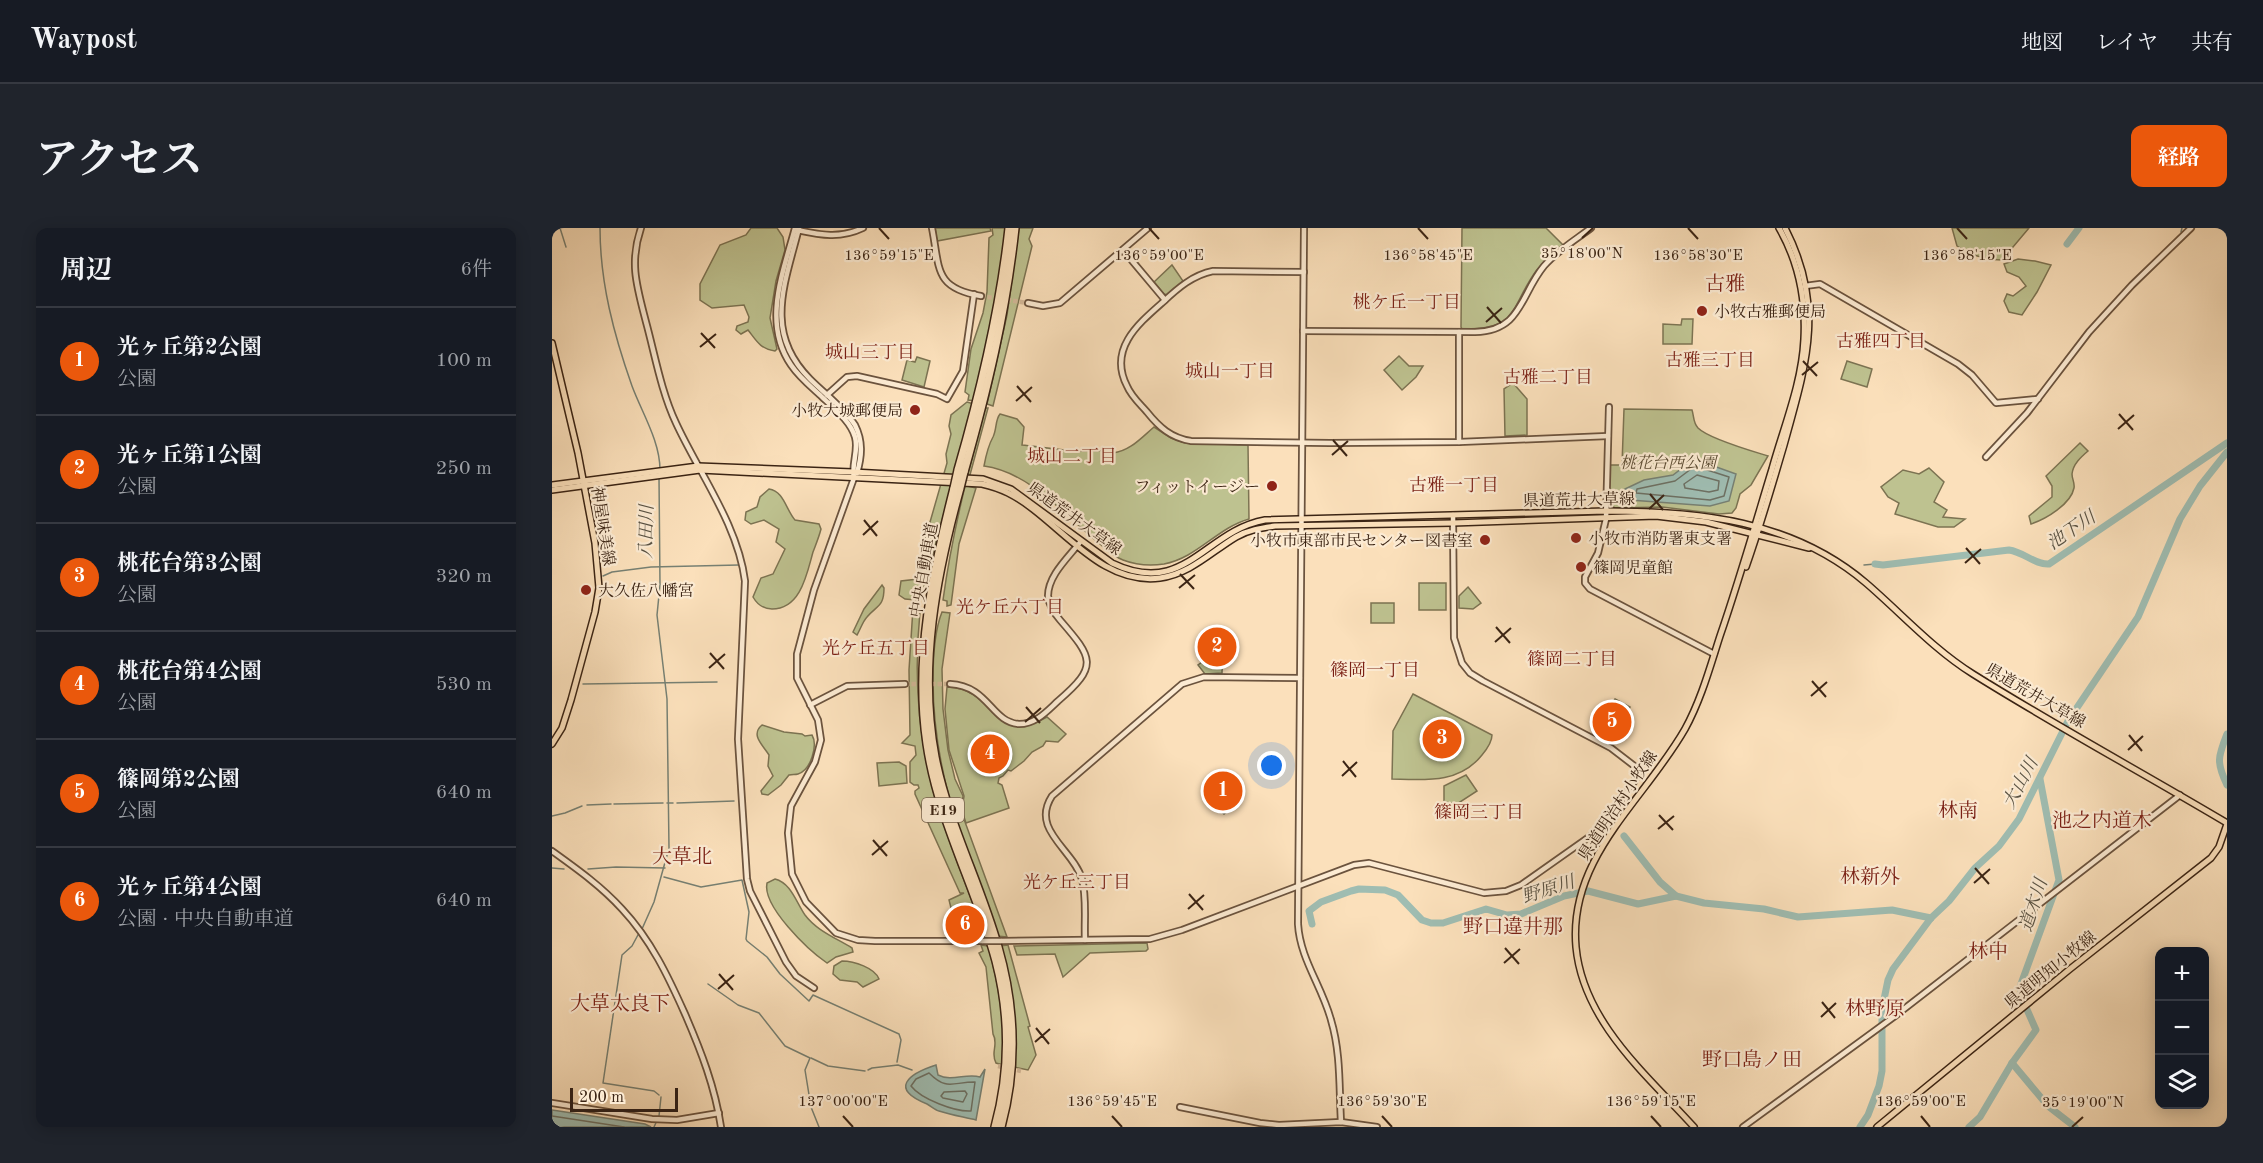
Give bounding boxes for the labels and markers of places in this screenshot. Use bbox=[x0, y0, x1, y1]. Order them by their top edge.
place label: 小牧古雅郵便局 bbox=[1714, 303, 1826, 321]
marker: 小牧古雅郵便局 bbox=[1695, 304, 1709, 318]
place label: 小牧大城郵便局 bbox=[791, 402, 903, 420]
marker: 小牧大城郵便局 bbox=[908, 403, 922, 417]
place label: フィットイージー bbox=[1134, 479, 1260, 496]
marker: フィットイージー bbox=[1265, 479, 1279, 493]
place label: 小牧市消防署東支署 bbox=[1588, 530, 1732, 548]
marker: 小牧市消防署東支署 bbox=[1569, 531, 1583, 545]
place label: 小牧市東部市民センター図書室 bbox=[1250, 532, 1473, 550]
marker: 小牧市東部市民センター図書室 bbox=[1478, 533, 1492, 547]
place label: 篠岡児童館 bbox=[1593, 559, 1673, 577]
marker: 篠岡児童館 bbox=[1574, 560, 1588, 574]
place label: 大久佐八幡宮 bbox=[598, 582, 694, 600]
marker: 大久佐八幡宮 bbox=[579, 583, 593, 597]
pin: 2 bbox=[1198, 624, 1236, 670]
pin: 5 bbox=[1592, 700, 1632, 744]
pin: 3 bbox=[1422, 716, 1462, 762]
pin: 4 bbox=[970, 732, 1010, 776]
pin: 1 bbox=[1204, 768, 1242, 814]
pin: 6 bbox=[946, 902, 984, 948]

